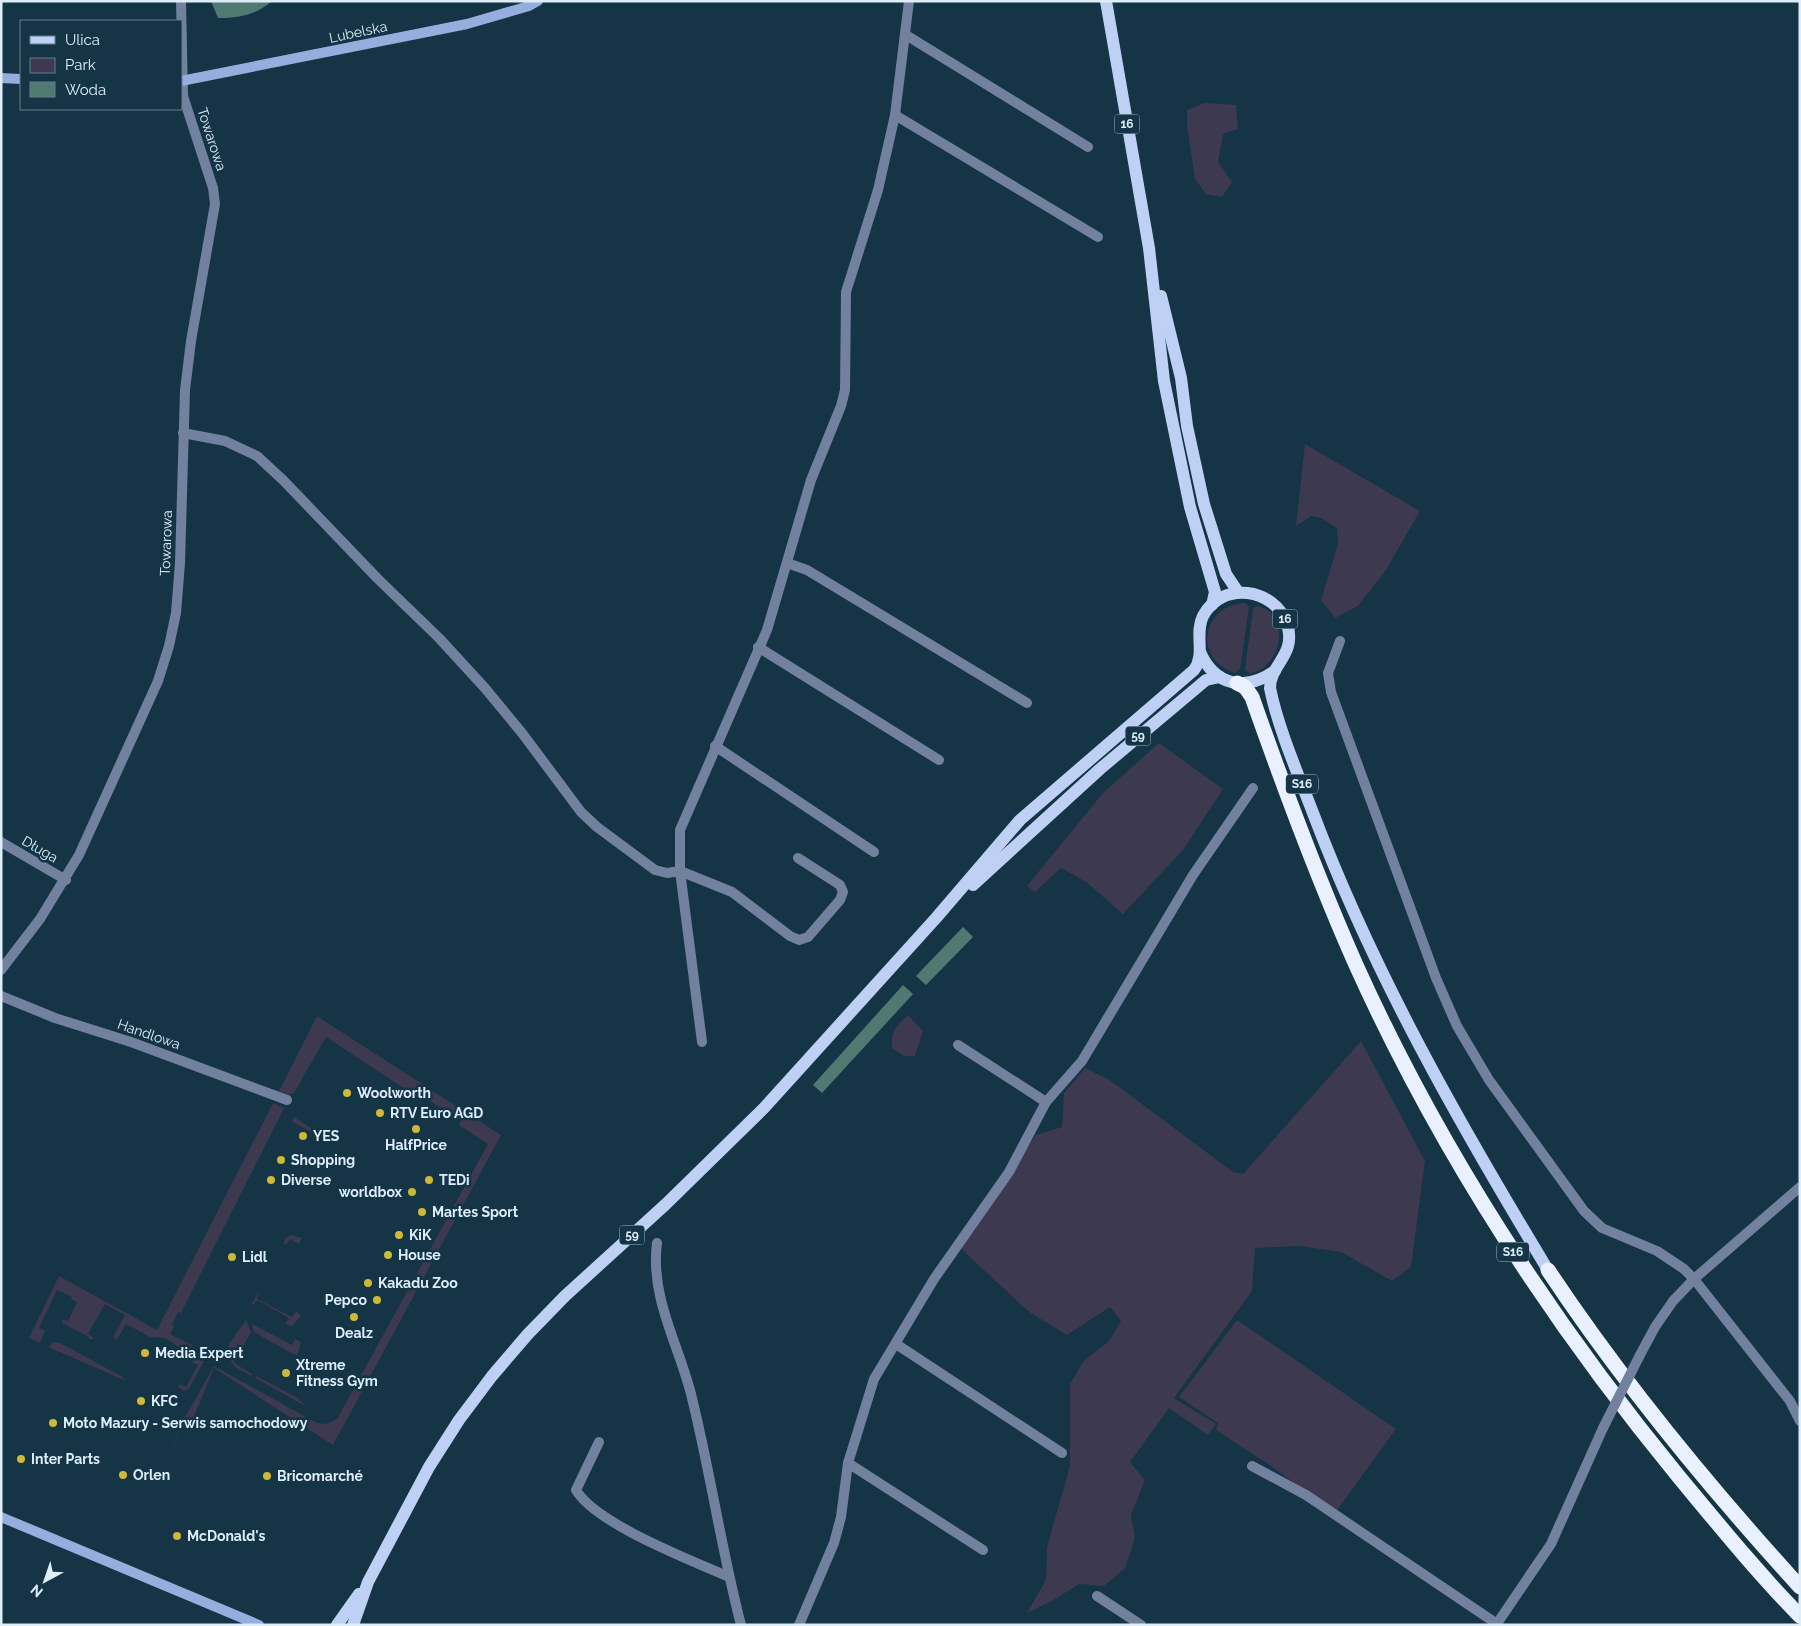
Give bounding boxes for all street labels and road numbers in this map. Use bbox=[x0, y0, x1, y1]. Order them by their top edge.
street label: Lubelska bbox=[328, 18, 388, 46]
street label: Towarowa bbox=[194, 105, 230, 173]
road number: 16 bbox=[1114, 115, 1140, 134]
street label: Towarowa bbox=[157, 510, 175, 576]
road number: 16 bbox=[1272, 610, 1298, 628]
road number: 59 bbox=[1126, 726, 1150, 746]
road number: S16 bbox=[1286, 774, 1318, 794]
street label: Długa bbox=[19, 832, 61, 866]
street label: Handlowa bbox=[115, 1016, 183, 1052]
road number: 59 bbox=[620, 1226, 644, 1244]
road number: S16 bbox=[1497, 1242, 1529, 1262]

